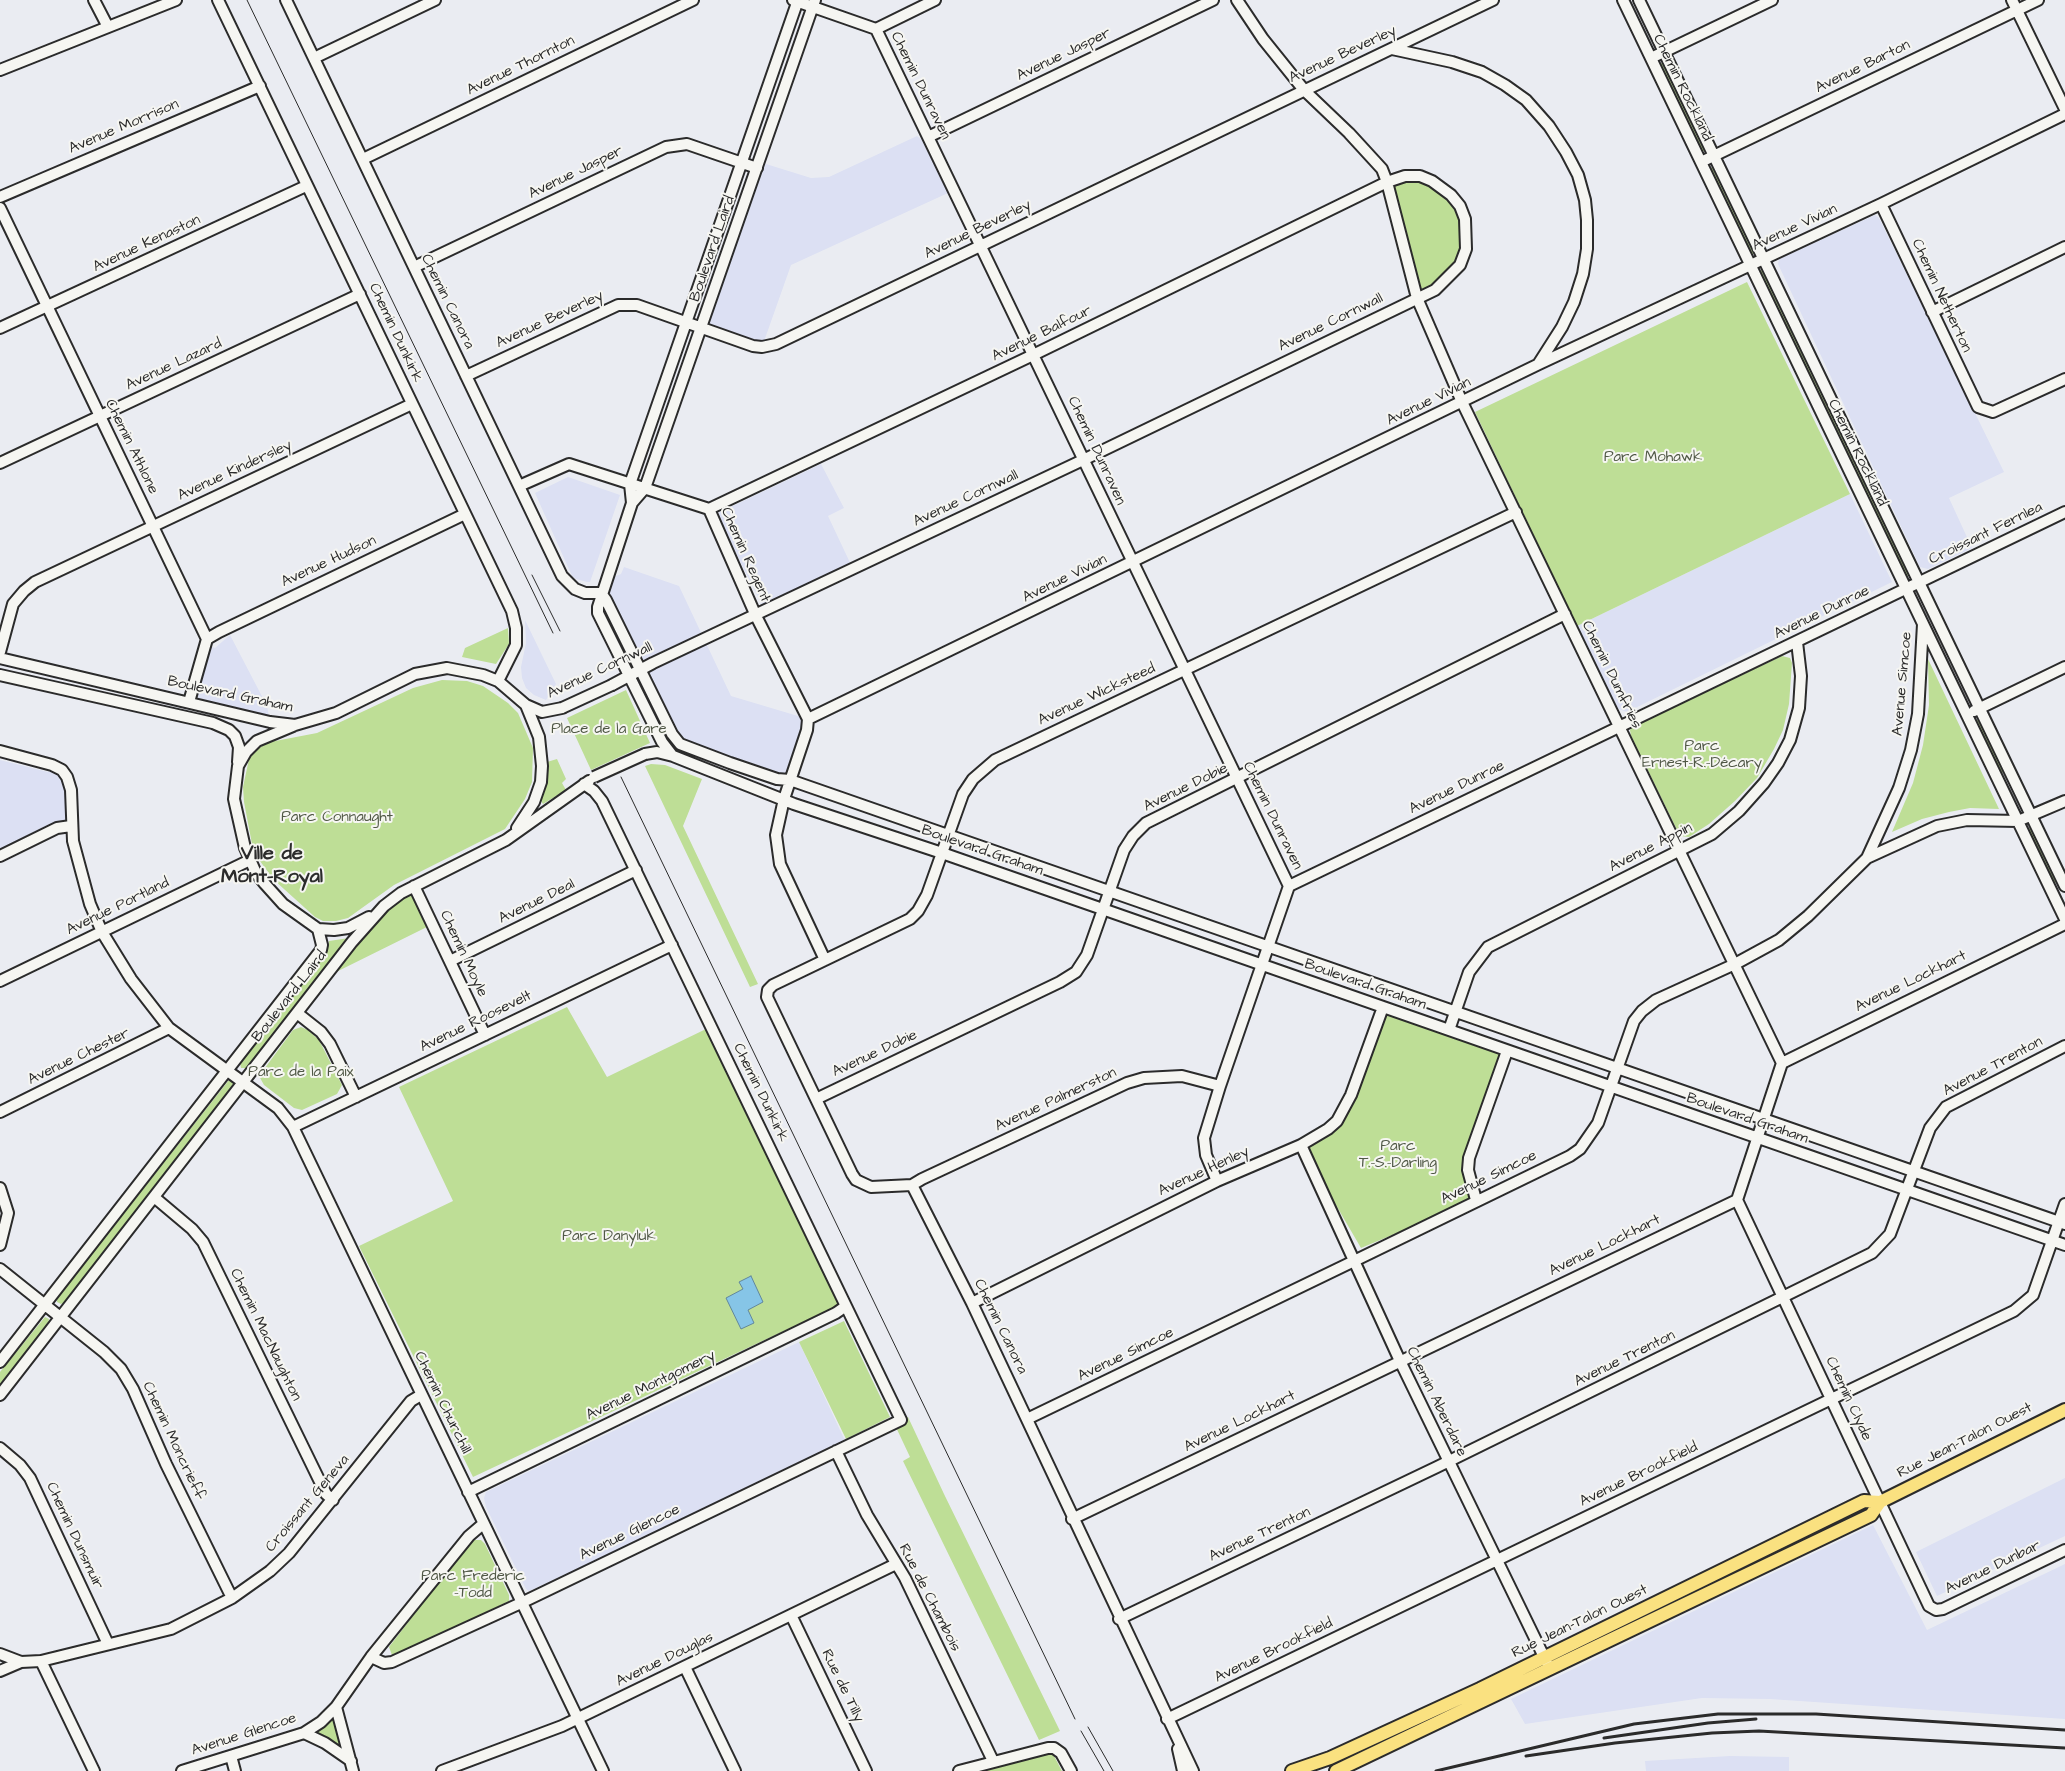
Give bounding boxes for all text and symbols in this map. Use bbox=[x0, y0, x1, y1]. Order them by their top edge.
street label: Avenue Beverley bbox=[1286, 22, 1400, 88]
street label: Avenue Jasper bbox=[1014, 24, 1114, 86]
street label: Chemin Dunraven bbox=[886, 29, 954, 143]
street label: Avenue Thornton bbox=[464, 32, 578, 100]
street label: Chemin Rockland bbox=[1648, 32, 1716, 144]
street label: Avenue Barton bbox=[1813, 36, 1913, 98]
street label: Avenue Morrison bbox=[66, 96, 182, 158]
street label: Avenue Jasper bbox=[526, 142, 626, 204]
street label: Boulevard Laird bbox=[686, 194, 740, 304]
street label: Avenue Beverley bbox=[922, 196, 1034, 264]
street label: Avenue Vivian bbox=[1750, 200, 1840, 256]
street label: Avenue Kenaston bbox=[90, 211, 204, 277]
street label: Chemin Netherton bbox=[1907, 236, 1975, 356]
street label: Chemin Canora bbox=[416, 251, 478, 353]
street label: Chemin Dunkirk bbox=[364, 281, 426, 385]
street label: Avenue Beverley bbox=[493, 287, 607, 353]
street label: Avenue Cornwall bbox=[1276, 290, 1386, 356]
street label: Avenue Balfour bbox=[989, 302, 1095, 366]
street label: Avenue Lazard bbox=[123, 335, 225, 395]
street label: Avenue Vivian bbox=[1384, 374, 1474, 430]
street label: Chemin Dunraven bbox=[1063, 394, 1129, 508]
street label: Chemin Athlone bbox=[100, 397, 162, 497]
street label: Chemin Rockland bbox=[1823, 397, 1891, 509]
street label: Avenue Kindersley bbox=[175, 437, 295, 505]
park label: Parc Mohawk bbox=[1604, 449, 1702, 467]
street label: Avenue Cornwall bbox=[911, 467, 1021, 531]
street label: Croissant Fernlea bbox=[1926, 499, 2046, 569]
street label: Chemin Regent bbox=[716, 505, 774, 605]
street label: Avenue Hudson bbox=[279, 532, 379, 592]
street label: Avenue Vivian bbox=[1020, 551, 1110, 607]
street label: Avenue Dunrae bbox=[1771, 582, 1873, 644]
street label: Chemin Dumfries bbox=[1577, 618, 1645, 732]
street label: Avenue Simcoe bbox=[1889, 631, 1917, 737]
street label: Avenue Cornwall bbox=[545, 639, 655, 703]
street label: Avenue Wicksteed bbox=[1035, 660, 1159, 730]
street label: Boulevard Graham bbox=[166, 673, 294, 717]
park label: Place de la Gare bbox=[551, 721, 667, 739]
park label: Parc Ernest-R.-Décary bbox=[1642, 738, 1762, 773]
street label: Avenue Dunrae bbox=[1406, 757, 1508, 819]
street label: Chemin Dunraven bbox=[1238, 759, 1306, 873]
street label: Avenue Dobie bbox=[1141, 760, 1231, 816]
park label: Parc Connaught bbox=[281, 809, 393, 827]
street label: Avenue Appin bbox=[1606, 819, 1696, 877]
street label: Boulevard Graham bbox=[919, 822, 1045, 880]
district label: Ville de Mont-Royal bbox=[221, 843, 323, 890]
street label: Avenue Portland bbox=[64, 874, 172, 940]
street label: Avenue Deal bbox=[496, 876, 578, 928]
street label: Chemin Moyle bbox=[435, 908, 491, 1000]
street label: Avenue Lockhart bbox=[1852, 947, 1970, 1017]
street label: Boulevard Laird bbox=[249, 948, 331, 1046]
street label: Boulevard Graham bbox=[1302, 956, 1428, 1014]
street label: Avenue Roosevelt bbox=[417, 987, 535, 1057]
street label: Avenue Chester bbox=[25, 1025, 133, 1089]
street label: Avenue Dobie bbox=[830, 1026, 920, 1082]
street label: Avenue Trenton bbox=[1940, 1033, 2046, 1101]
street label: Chemin Dunkirk bbox=[728, 1041, 792, 1145]
park label: Parc de la Paix bbox=[248, 1064, 354, 1082]
street label: Avenue Palmerston bbox=[992, 1064, 1120, 1136]
street label: Boulevard Graham bbox=[1684, 1090, 1810, 1148]
park label: Parc T.-S.-Darling bbox=[1359, 1138, 1437, 1173]
street label: Avenue Henley bbox=[1156, 1143, 1252, 1201]
street label: Avenue Simcoe bbox=[1438, 1147, 1540, 1209]
street label: Avenue Lockhart bbox=[1546, 1211, 1664, 1281]
park label: Parc Danyluk bbox=[562, 1228, 656, 1246]
street label: Chemin MacNaughton bbox=[225, 1266, 305, 1404]
street label: Chemin Canora bbox=[969, 1276, 1031, 1378]
street label: Avenue Simcoe bbox=[1075, 1324, 1177, 1386]
street label: Avenue Trenton bbox=[1572, 1327, 1678, 1391]
street label: Chemin Aberdare bbox=[1402, 1344, 1470, 1460]
street label: Avenue Montgomery bbox=[583, 1347, 719, 1425]
street label: Chemin Churchill bbox=[409, 1349, 475, 1457]
street label: Chemin Clyde bbox=[1821, 1354, 1875, 1444]
street label: Chemin Moncrieff bbox=[138, 1379, 208, 1503]
street label: Avenue Lockhart bbox=[1181, 1387, 1299, 1457]
street label: Rue Jean-Talon Ouest bbox=[1895, 1399, 2035, 1483]
street label: Avenue Brookfield bbox=[1577, 1439, 1701, 1511]
street label: Croissant Geneva bbox=[262, 1452, 354, 1556]
street label: Chemin Dunsmuir bbox=[41, 1480, 107, 1592]
street label: Avenue Glencoe bbox=[577, 1501, 683, 1565]
street label: Avenue Trenton bbox=[1206, 1504, 1314, 1566]
street label: Avenue Dunbar bbox=[1942, 1537, 2044, 1599]
street label: Rue de Chambois bbox=[894, 1541, 964, 1655]
park label: Parc Frederic -Todd bbox=[421, 1568, 525, 1603]
street label: Rue Jean-Talon Ouest bbox=[1509, 1581, 1651, 1663]
street label: Avenue Brookfield bbox=[1212, 1615, 1336, 1687]
street label: Avenue Douglas bbox=[614, 1629, 716, 1691]
street label: Rue de Tilly bbox=[817, 1647, 867, 1725]
street label: Avenue Glencoe bbox=[189, 1710, 299, 1760]

